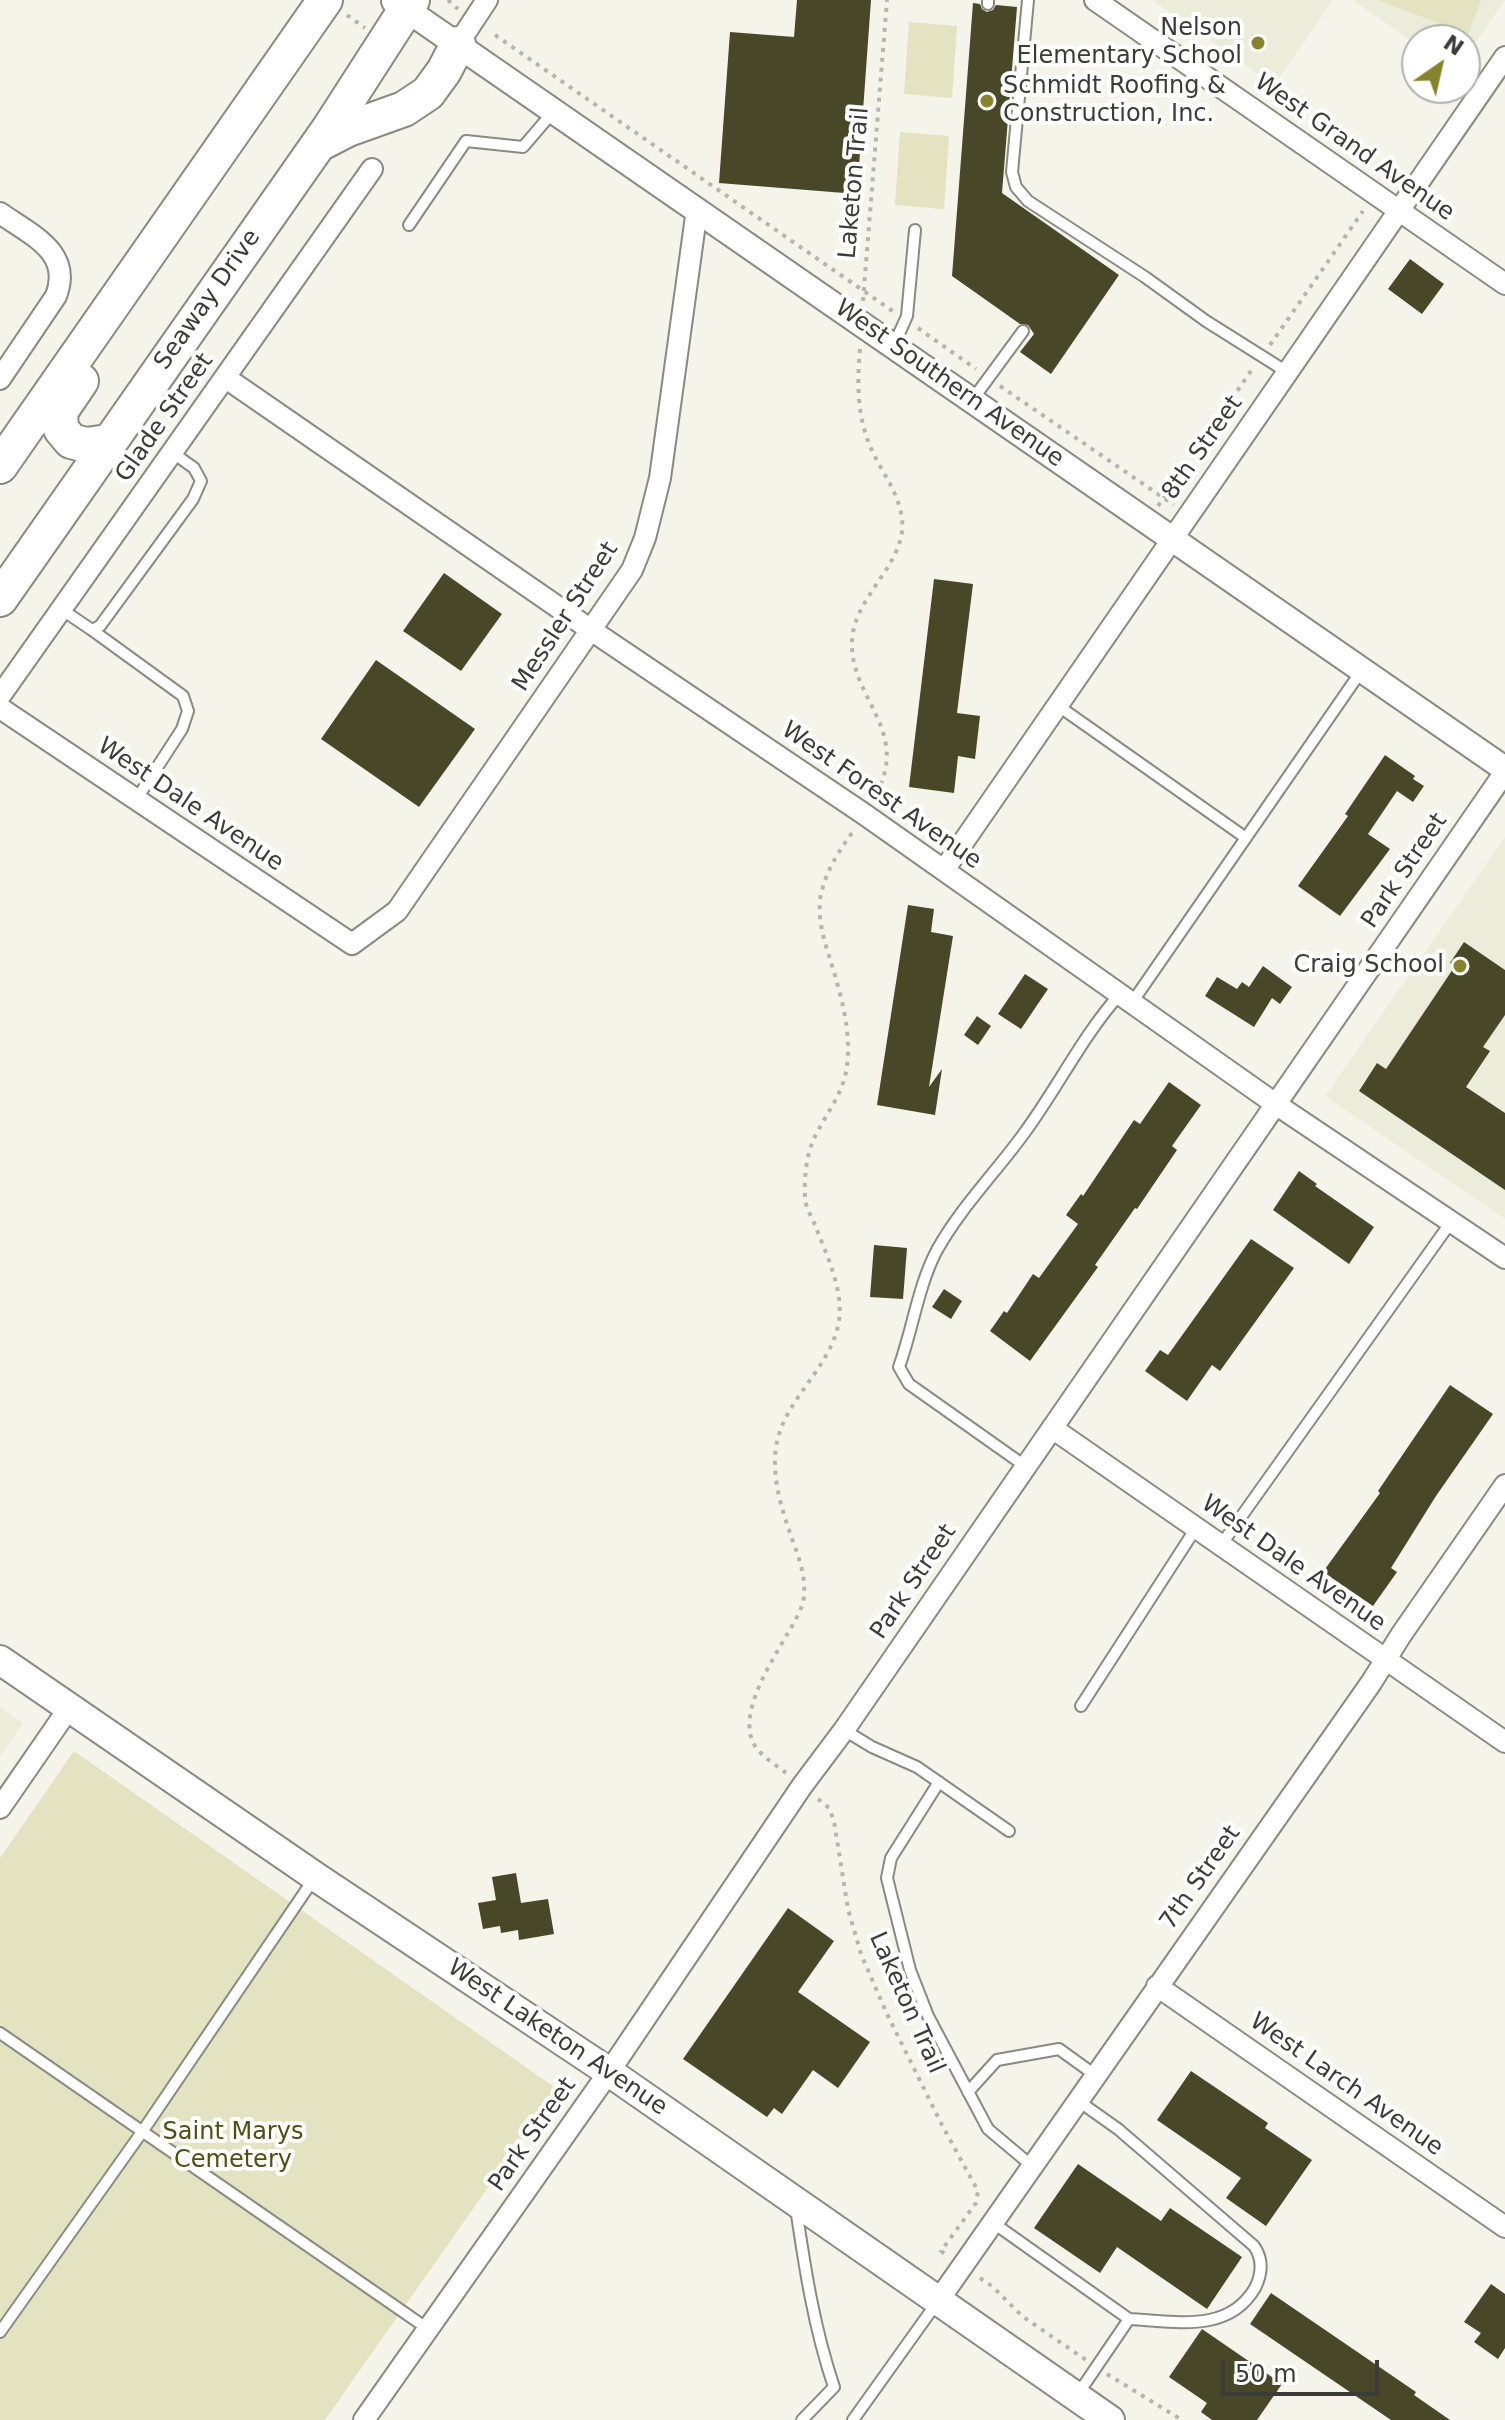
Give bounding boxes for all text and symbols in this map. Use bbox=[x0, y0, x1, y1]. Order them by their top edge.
place label: Nelson Elementary School bbox=[1017, 15, 1242, 71]
north arrow bbox=[1401, 24, 1481, 104]
text: N bbox=[1439, 30, 1468, 61]
marker: Nelson Elementary School bbox=[1249, 34, 1267, 52]
street label: West Grand Avenue bbox=[1249, 68, 1459, 228]
place label: Schmidt Roofing & Construction, Inc. bbox=[1003, 73, 1226, 129]
marker: Schmidt Roofing & Construction, Inc. bbox=[978, 92, 996, 110]
street label: Laketon Trail bbox=[834, 106, 876, 260]
street label: Seaway Drive bbox=[149, 224, 267, 376]
street label: West Southern Avenue bbox=[829, 294, 1069, 474]
street label: Glade Street bbox=[110, 348, 220, 488]
street label: 8th Street bbox=[1157, 390, 1249, 506]
street label: Messler Street bbox=[507, 537, 625, 697]
street label: West Forest Avenue bbox=[776, 716, 986, 876]
street label: West Dale Avenue bbox=[92, 732, 288, 878]
street label: Park Street bbox=[1356, 808, 1454, 934]
place label: Craig School bbox=[1293, 952, 1444, 980]
marker: Craig School bbox=[1451, 957, 1469, 975]
street label: West Dale Avenue bbox=[1195, 1490, 1391, 1638]
street label: Park Street bbox=[865, 1519, 963, 1645]
street label: 7th Street bbox=[1155, 1820, 1247, 1936]
street label: Laketon Trail bbox=[862, 1928, 950, 2078]
street label: West Laketon Avenue bbox=[442, 1954, 672, 2122]
street label: West Larch Avenue bbox=[1244, 2007, 1448, 2163]
street label: Park Street bbox=[483, 2073, 583, 2197]
park label: Saint Marys Cemetery bbox=[163, 2119, 303, 2175]
scale bar bbox=[1225, 2344, 1383, 2394]
text: 50 m bbox=[1235, 2360, 1297, 2388]

